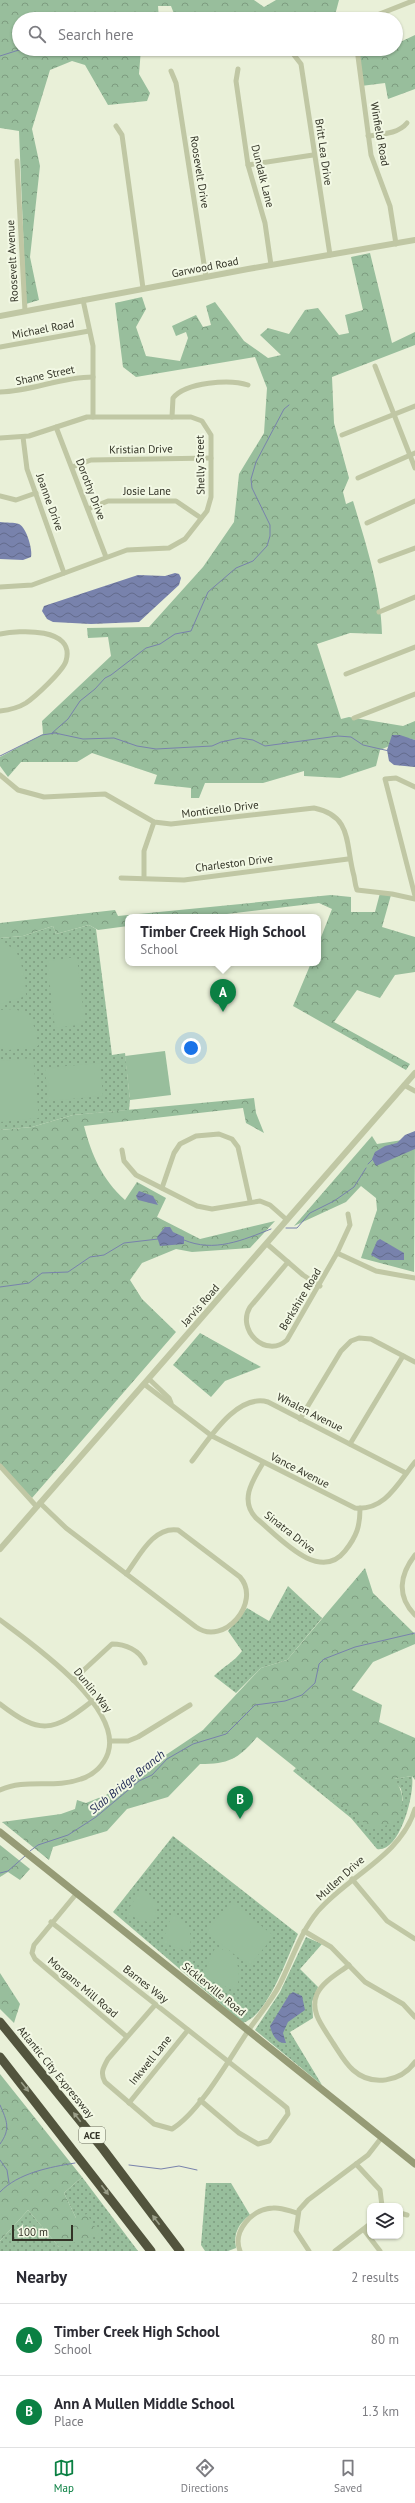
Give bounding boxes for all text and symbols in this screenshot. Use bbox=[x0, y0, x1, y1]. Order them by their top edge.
search box bbox=[12, 12, 403, 56]
icon: search bbox=[26, 23, 48, 45]
text: Search here bbox=[58, 25, 134, 44]
street label: Winfield Road bbox=[367, 101, 393, 167]
street label: Britt Lea Drive bbox=[312, 118, 336, 187]
street label: Roosevelt Drive bbox=[187, 135, 213, 210]
street label: Dundalk Lane bbox=[248, 143, 278, 209]
street label: Roosevelt Avenue bbox=[3, 219, 21, 303]
street label: Garwood Road bbox=[170, 254, 240, 280]
street label: Michael Road bbox=[11, 316, 75, 342]
street label: Shane Street bbox=[14, 362, 76, 388]
street label: Shelly Street bbox=[192, 435, 208, 495]
street label: Kristian Drive bbox=[109, 441, 173, 457]
street label: Dorothy Drive bbox=[73, 456, 109, 522]
street label: Joanne Drive bbox=[33, 471, 67, 533]
street label: Josie Lane bbox=[122, 484, 171, 498]
street label: Monticello Drive bbox=[181, 797, 260, 821]
street label: Charleston Drive bbox=[194, 851, 274, 875]
popup bbox=[125, 914, 321, 966]
text: Timber Creek High School bbox=[140, 922, 306, 941]
text: School bbox=[140, 941, 178, 958]
pin: A bbox=[210, 979, 236, 1012]
your location bbox=[181, 1038, 201, 1058]
street label: Berkshire Road bbox=[276, 1265, 324, 1333]
street label: Jarvis Road bbox=[177, 1281, 222, 1330]
street label: Whalen Avenue bbox=[275, 1389, 346, 1435]
street label: Vance Avenue bbox=[267, 1449, 332, 1491]
street label: Sinatra Drive bbox=[262, 1508, 319, 1556]
street label: Dunlin Way bbox=[71, 1665, 116, 1716]
water label: Slab Bridge Branch bbox=[86, 1746, 168, 1817]
pin: B bbox=[227, 1786, 253, 1819]
street label: Mullen Drive bbox=[313, 1852, 367, 1903]
street label: Morgans Mill Road bbox=[45, 1953, 121, 2021]
street label: Sicklerville Road bbox=[179, 1959, 249, 2019]
street label: Barnes Way bbox=[120, 1962, 172, 2007]
street label: Atlantic City Expressway bbox=[15, 2023, 98, 2122]
street label: Inkwell Lane bbox=[126, 2032, 175, 2088]
one-way arrow bbox=[20, 2082, 29, 2093]
one-way arrow bbox=[73, 2111, 82, 2122]
road number: ACE bbox=[79, 2127, 105, 2143]
one-way arrow bbox=[100, 2184, 109, 2195]
map controls bbox=[367, 2203, 403, 2239]
button: layers bbox=[367, 2203, 403, 2239]
one-way arrow bbox=[152, 2214, 161, 2225]
scale bar bbox=[12, 2223, 73, 2242]
text: 100 m bbox=[18, 2225, 48, 2239]
text: Nearby bbox=[16, 2266, 67, 2288]
text: 2 results bbox=[351, 2269, 399, 2286]
text: Timber Creek High School bbox=[54, 2322, 219, 2341]
text: A bbox=[25, 2331, 33, 2348]
text: 80 m bbox=[371, 2331, 399, 2348]
text: School bbox=[54, 2341, 92, 2358]
text: Ann A Mullen Middle School bbox=[54, 2394, 234, 2413]
text: B bbox=[25, 2403, 33, 2420]
text: 1.3 km bbox=[362, 2403, 399, 2420]
text: Place bbox=[54, 2413, 84, 2430]
tab: Map bbox=[53, 2457, 75, 2495]
tab: Directions bbox=[181, 2457, 228, 2495]
tab: Saved bbox=[334, 2457, 362, 2495]

